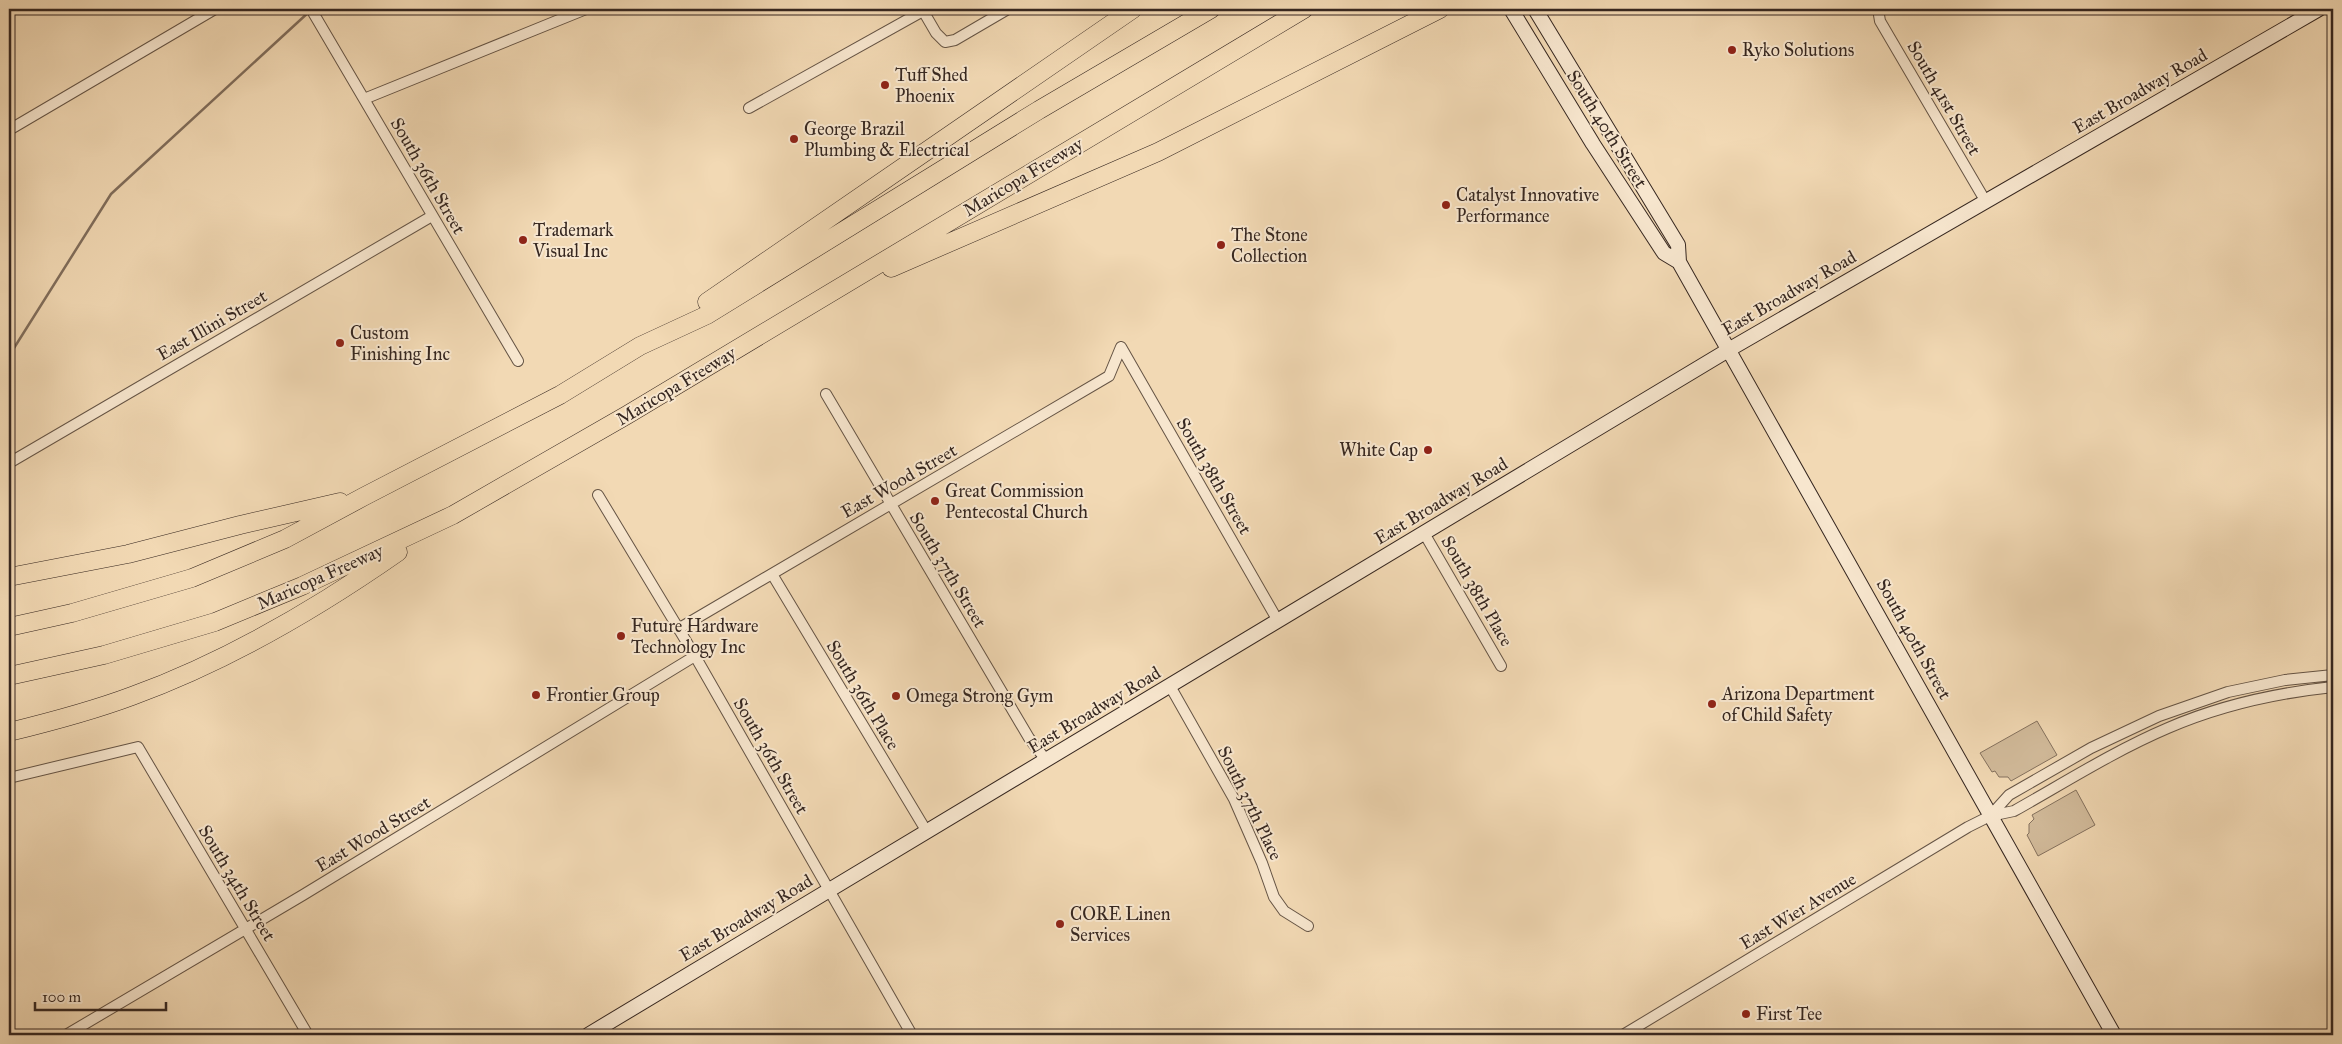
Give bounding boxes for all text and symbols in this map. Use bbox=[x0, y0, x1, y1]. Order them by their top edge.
street label: South 41st Street bbox=[1902, 37, 1986, 159]
place label: Ryko Solutions bbox=[1742, 39, 1854, 61]
marker: Ryko Solutions bbox=[1726, 44, 1738, 56]
street label: East Broadway Road bbox=[2069, 44, 2211, 138]
place label: Tuff Shed Phoenix bbox=[895, 64, 968, 107]
street label: South 40th Street bbox=[1562, 66, 1652, 193]
marker: Tuff Shed Phoenix bbox=[879, 79, 891, 91]
street label: South 36th Street bbox=[386, 114, 471, 239]
place label: George Brazil Plumbing & Electrical bbox=[804, 118, 969, 162]
street label: Maricopa Freeway bbox=[959, 132, 1087, 221]
marker: George Brazil Plumbing & Electrical bbox=[788, 133, 800, 145]
place label: Catalyst Innovative Performance bbox=[1456, 184, 1599, 227]
marker: Catalyst Innovative Performance bbox=[1440, 199, 1452, 211]
place label: Trademark Visual Inc bbox=[532, 219, 614, 262]
place label: The Stone Collection bbox=[1231, 224, 1308, 267]
marker: Trademark Visual Inc bbox=[517, 234, 529, 246]
marker: The Stone Collection bbox=[1215, 239, 1227, 251]
street label: East Broadway Road bbox=[1718, 246, 1860, 340]
street label: East Illini Street bbox=[153, 284, 271, 365]
place label: Custom Finishing Inc bbox=[350, 322, 450, 366]
marker: Custom Finishing Inc bbox=[334, 337, 346, 349]
street label: Maricopa Freeway bbox=[612, 341, 740, 430]
street label: South 38th Street bbox=[1172, 414, 1257, 539]
street label: East Wood Street bbox=[837, 439, 961, 523]
place label: White Cap bbox=[1339, 439, 1418, 461]
marker: White Cap bbox=[1422, 444, 1434, 456]
street label: East Broadway Road bbox=[1370, 453, 1512, 549]
place label: Great Commission Pentecostal Church bbox=[945, 480, 1088, 523]
marker: Great Commission Pentecostal Church bbox=[929, 495, 941, 507]
street label: South 37th Street bbox=[905, 508, 992, 632]
street label: South 38th Place bbox=[1436, 532, 1518, 650]
street label: Maricopa Freeway bbox=[254, 539, 387, 615]
street label: South 40th Street bbox=[1872, 575, 1957, 704]
place label: Future Hardware Technology Inc bbox=[631, 615, 758, 659]
marker: Future Hardware Technology Inc bbox=[615, 630, 627, 642]
street label: South 36th Place bbox=[822, 636, 904, 754]
street label: East Broadway Road bbox=[1023, 662, 1165, 758]
place label: Arizona Department of Child Safety bbox=[1721, 683, 1875, 726]
place label: Frontier Group bbox=[546, 684, 660, 706]
place label: Omega Strong Gym bbox=[906, 685, 1053, 708]
marker: Frontier Group bbox=[530, 689, 542, 701]
marker: Omega Strong Gym bbox=[890, 690, 902, 702]
street label: South 36th Street bbox=[729, 694, 814, 819]
marker: Arizona Department of Child Safety bbox=[1706, 698, 1718, 710]
street label: South 37th Place bbox=[1213, 742, 1287, 864]
street label: East Wood Street bbox=[312, 791, 435, 877]
street label: South 34th Street bbox=[194, 821, 281, 946]
street label: East Wier Avenue bbox=[1736, 868, 1860, 954]
street label: East Broadway Road bbox=[675, 870, 817, 966]
place label: CORE Linen Services bbox=[1070, 903, 1171, 946]
marker: CORE Linen Services bbox=[1054, 918, 1066, 930]
scale bar bbox=[35, 979, 166, 1011]
text: 100 m bbox=[42, 988, 82, 1006]
place label: First Tee bbox=[1756, 1003, 1822, 1025]
marker: First Tee bbox=[1740, 1008, 1752, 1020]

